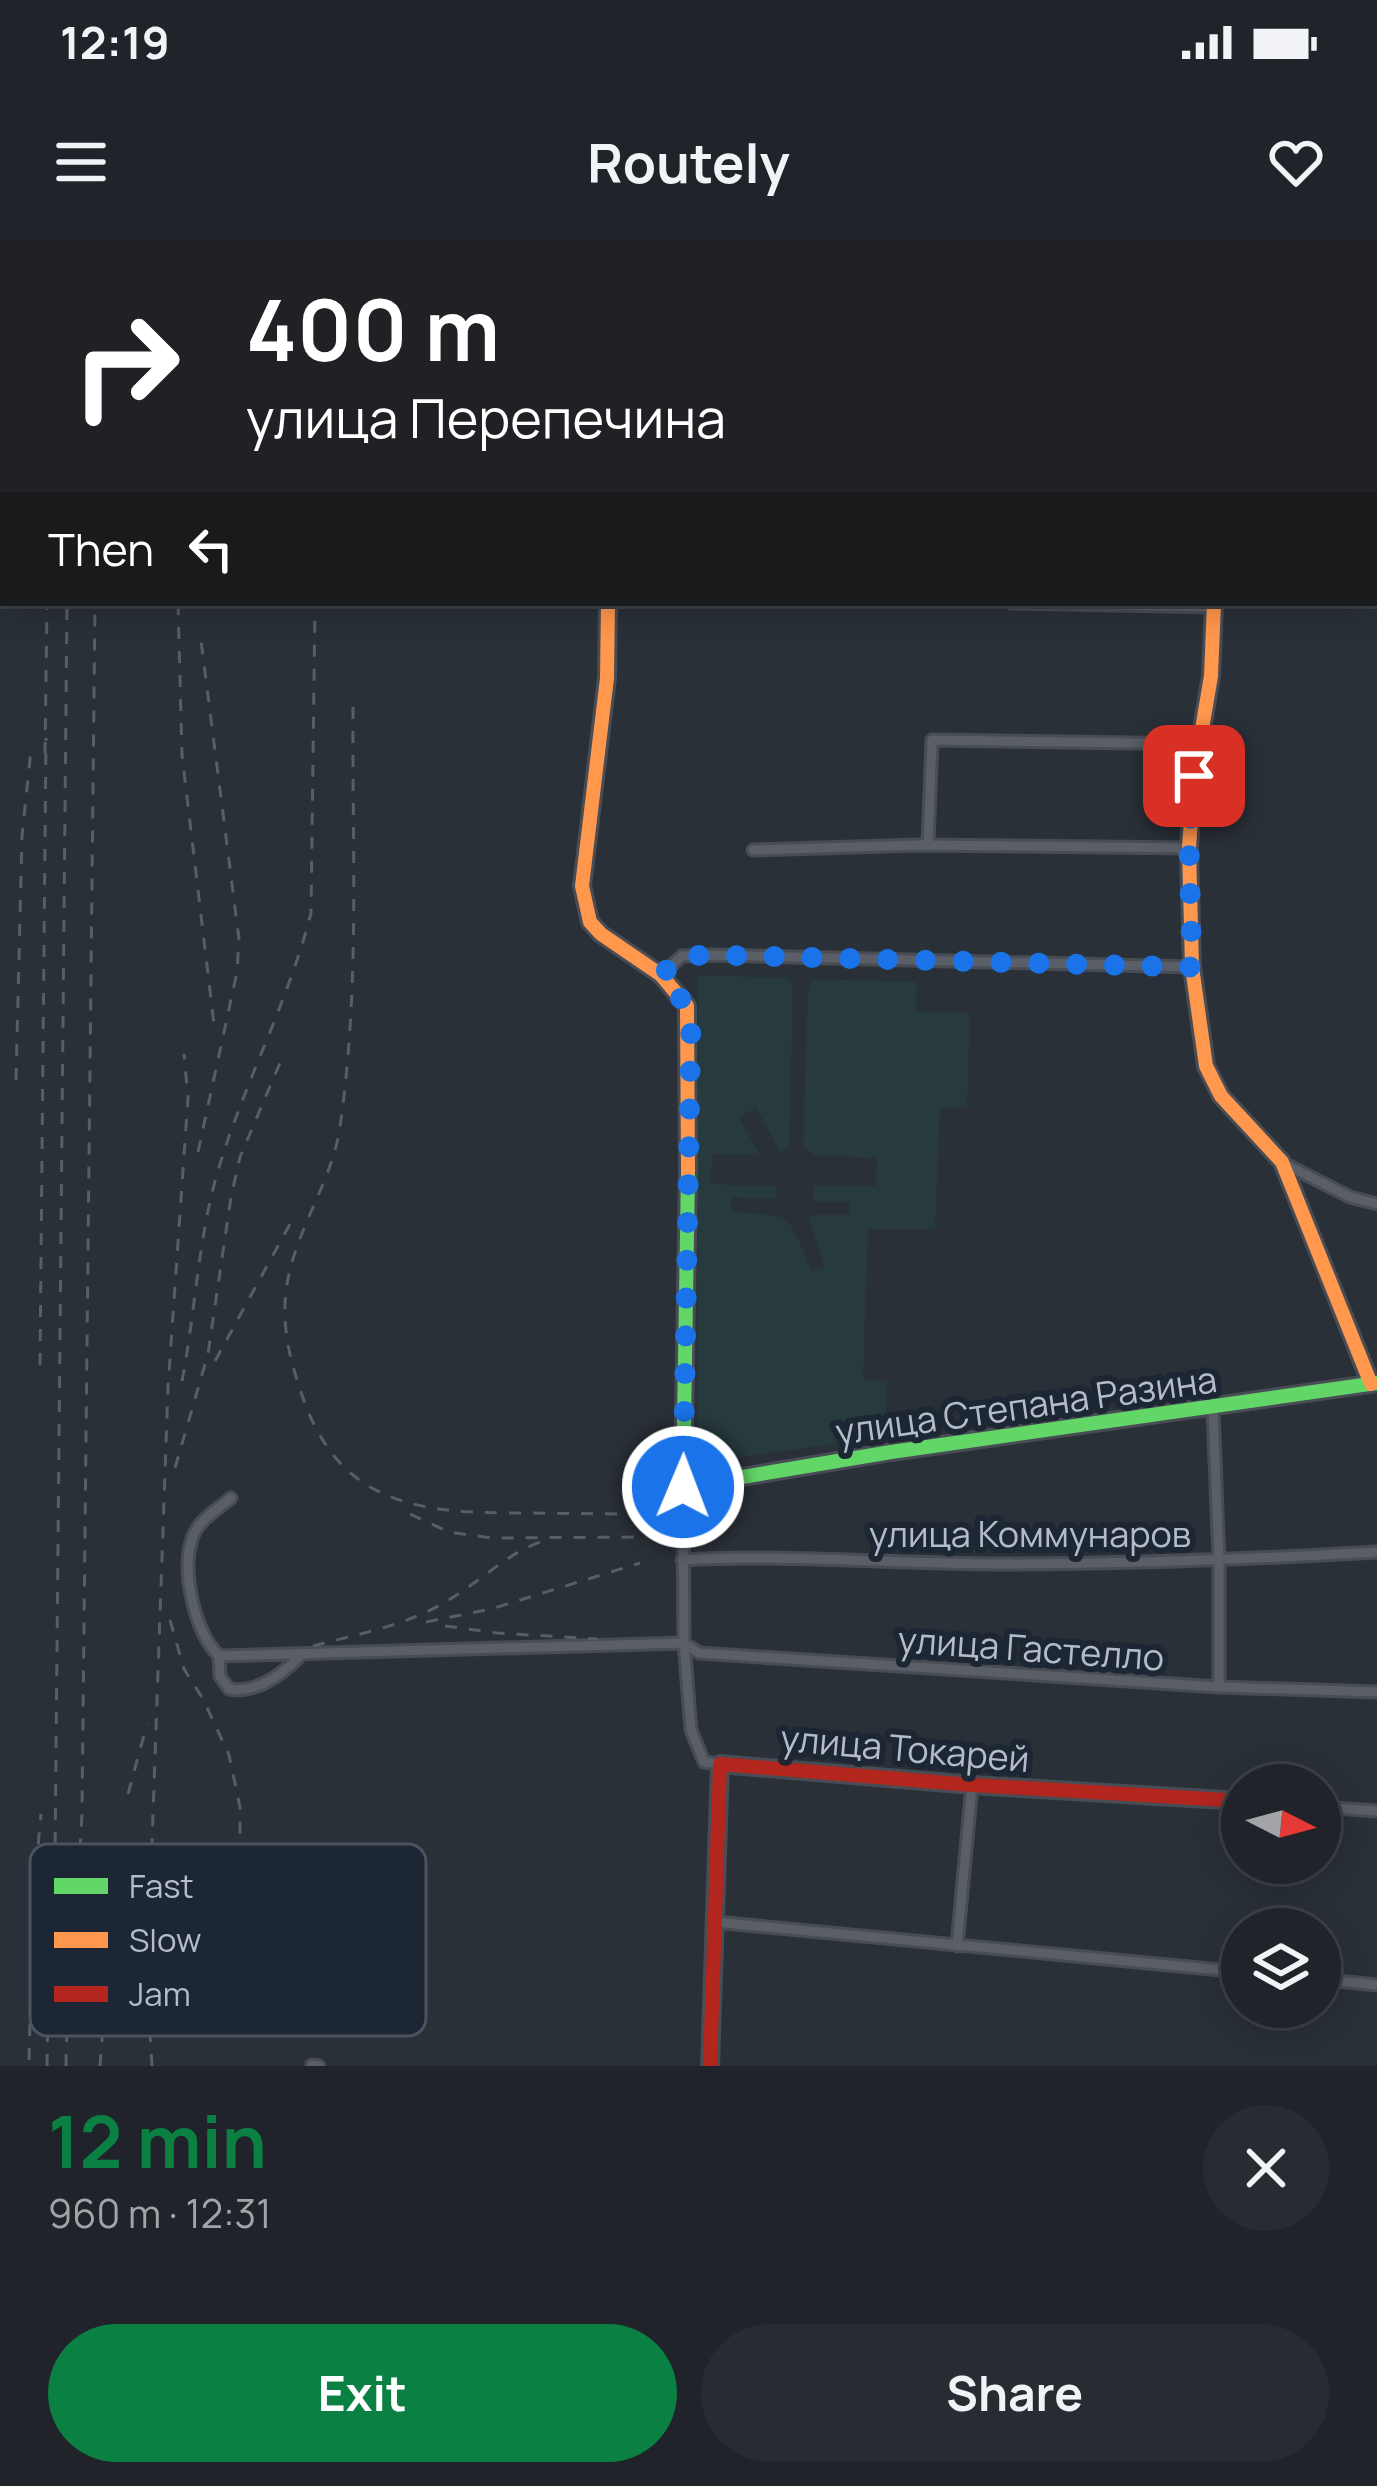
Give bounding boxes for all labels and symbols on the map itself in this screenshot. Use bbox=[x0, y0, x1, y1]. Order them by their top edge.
pin bbox=[1143, 725, 1245, 827]
street label: улица Степана Разина bbox=[832, 1354, 1220, 1456]
position arrow bbox=[620, 1424, 746, 1550]
street label: улица Коммунаров bbox=[869, 1509, 1191, 1558]
street label: улица Гастелло bbox=[896, 1614, 1166, 1682]
street label: улица Токарей bbox=[779, 1713, 1031, 1783]
north arrow bbox=[1221, 1764, 1341, 1884]
legend bbox=[30, 1844, 426, 2036]
text: Fast bbox=[129, 1863, 194, 1908]
text: Slow bbox=[129, 1917, 201, 1962]
text: Jam bbox=[129, 1971, 191, 2016]

